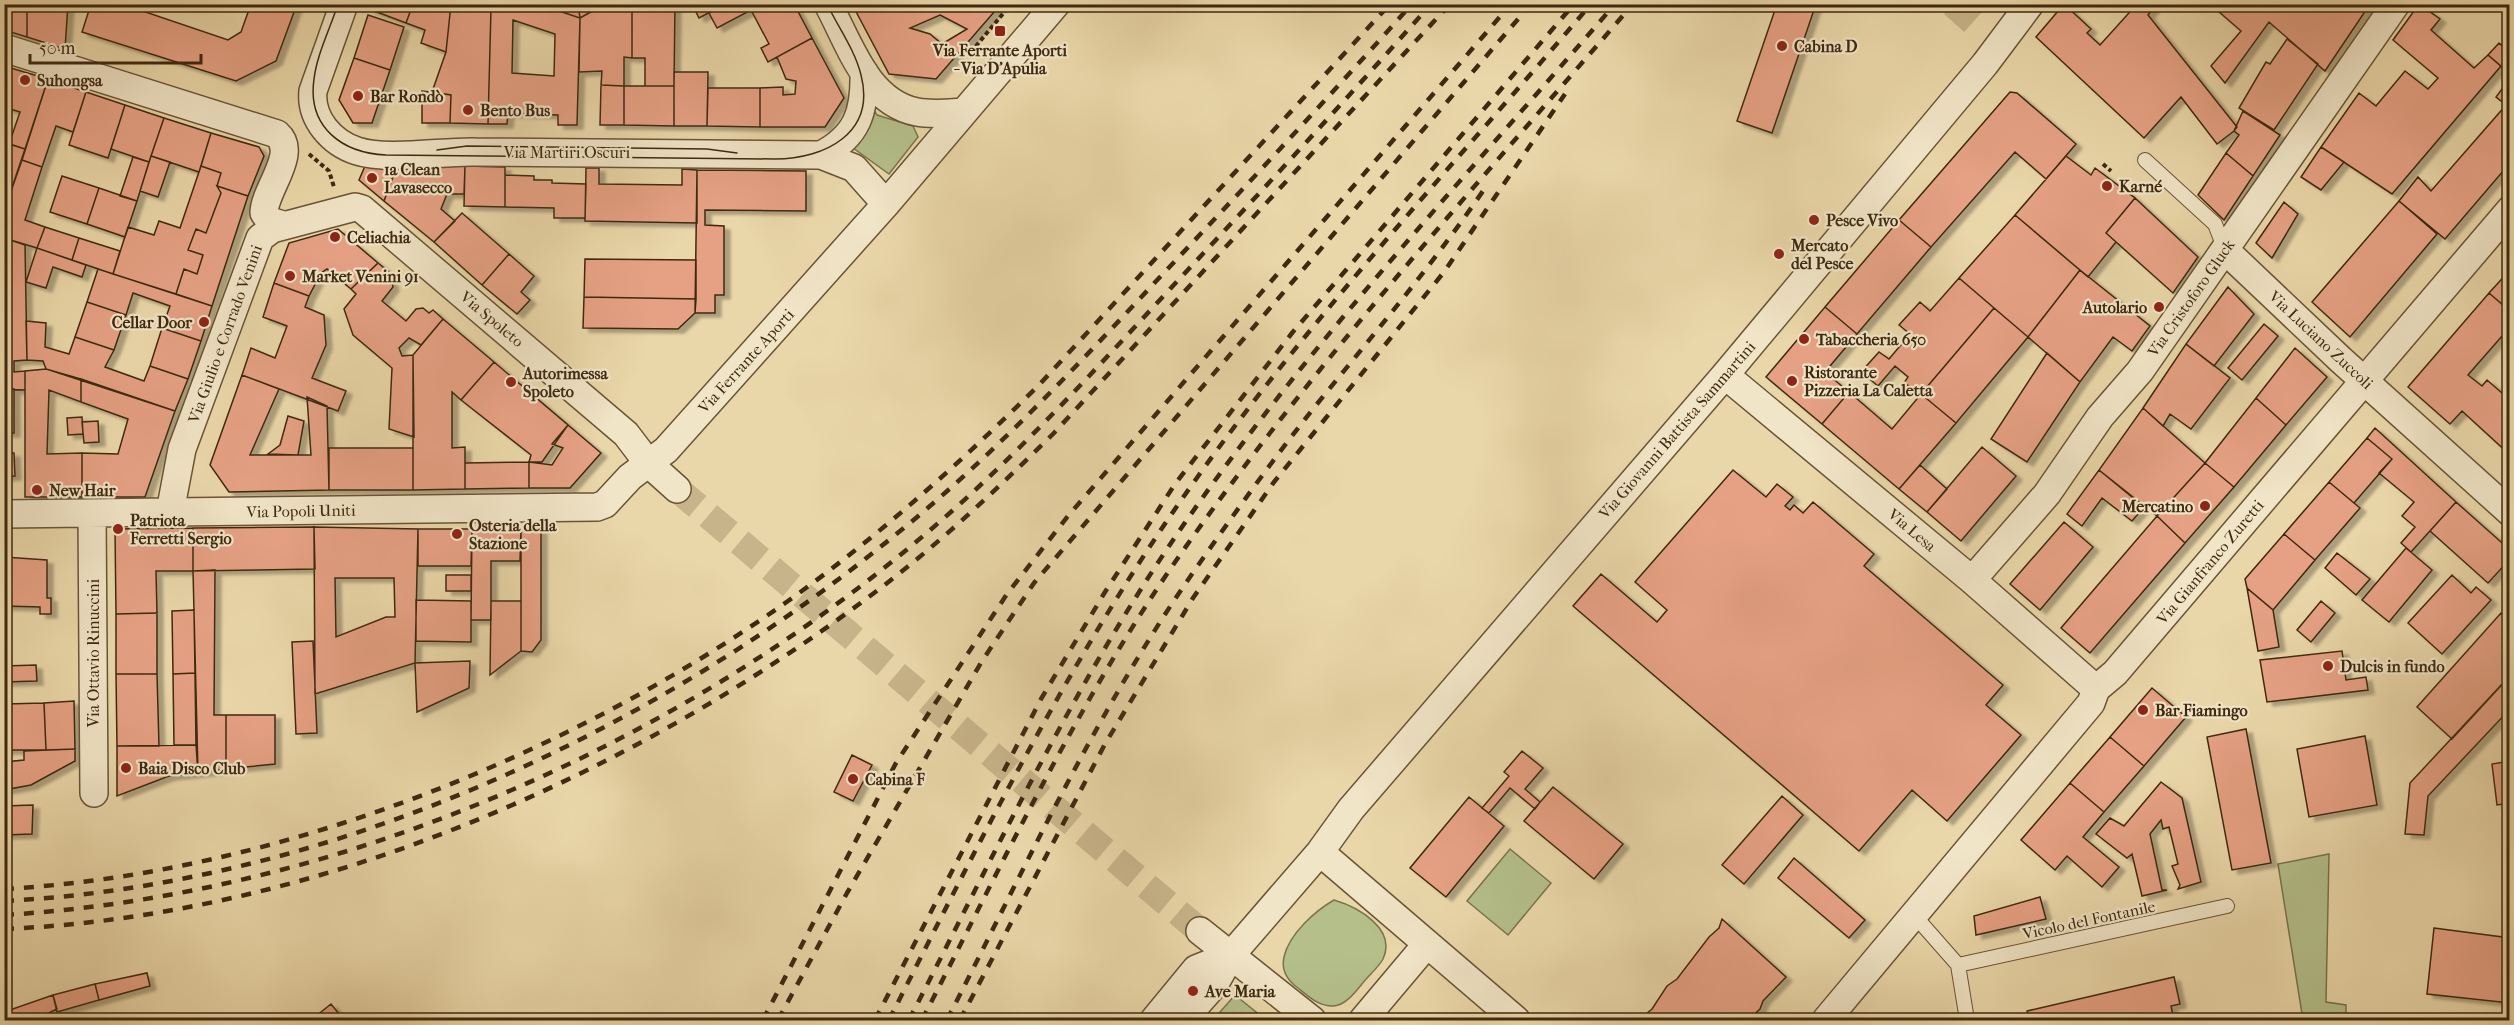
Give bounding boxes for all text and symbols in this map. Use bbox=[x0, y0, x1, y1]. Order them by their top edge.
marker: Via Ferrante Aporti - Via D'Apulia bbox=[993, 24, 1007, 38]
scale bar bbox=[30, 27, 201, 65]
place label: Cabina D bbox=[1794, 37, 1858, 56]
text: 50 m bbox=[39, 38, 76, 59]
marker: Cabina D bbox=[1775, 39, 1789, 53]
place label: Via Ferrante Aporti - Via D'Apulia bbox=[932, 41, 1067, 79]
place label: Suhongsa bbox=[37, 71, 103, 91]
marker: Suhongsa bbox=[18, 73, 32, 87]
place label: Bar Rondò bbox=[370, 87, 443, 106]
marker: Bar Rondò bbox=[351, 89, 365, 103]
place label: Bento Bus bbox=[480, 101, 550, 120]
marker: Bento Bus bbox=[461, 103, 475, 117]
street label: Via Martiri Oscuri bbox=[503, 143, 631, 162]
place label: 1a Clean Lavasecco bbox=[384, 160, 452, 197]
marker: 1a Clean Lavasecco bbox=[365, 171, 379, 185]
place label: Karné bbox=[2119, 177, 2162, 196]
marker: Karné bbox=[2100, 179, 2114, 193]
place label: Pesce Vivo bbox=[1826, 211, 1898, 230]
marker: Pesce Vivo bbox=[1807, 213, 1821, 227]
place label: Celiachia bbox=[347, 228, 411, 247]
marker: Celiachia bbox=[328, 230, 342, 244]
street label: Via Cristoforo Gluck bbox=[2143, 235, 2239, 361]
place label: Mercato del Pesce bbox=[1790, 236, 1854, 273]
street label: Via Giulio e Corrado Venini bbox=[184, 242, 266, 427]
marker: Mercato del Pesce bbox=[1772, 247, 1786, 261]
place label: Market Venini 91 bbox=[301, 267, 419, 287]
marker: Market Venini 91 bbox=[283, 269, 297, 283]
street label: Via Spoleto bbox=[456, 286, 528, 351]
street label: Via Luciano Zuccoli bbox=[2264, 286, 2377, 393]
place label: Autolario bbox=[2082, 298, 2147, 317]
marker: Autolario bbox=[2152, 300, 2166, 314]
street label: Via Ferrante Aporti bbox=[693, 305, 798, 418]
place label: Cellar Door bbox=[112, 313, 193, 332]
marker: Cellar Door bbox=[197, 315, 211, 329]
place label: Tabaccheria 650 bbox=[1815, 330, 1926, 349]
marker: Tabaccheria 650 bbox=[1797, 332, 1811, 346]
street label: Via Giovanni Battista Sammartini bbox=[1594, 337, 1759, 523]
place label: Ristorante Pizzeria La Caletta bbox=[1804, 363, 1933, 400]
place label: Autorimessa Spoleto bbox=[522, 364, 608, 402]
marker: Ristorante Pizzeria La Caletta bbox=[1785, 374, 1799, 388]
marker: Autorimessa Spoleto bbox=[504, 375, 518, 389]
place label: New Hair bbox=[49, 481, 117, 500]
marker: New Hair bbox=[30, 483, 44, 497]
street label: Via Gianfranco Zuretti bbox=[2152, 496, 2268, 629]
place label: Mercatino bbox=[2121, 497, 2193, 516]
marker: Mercatino bbox=[2198, 499, 2212, 513]
street label: Via Popoli Uniti bbox=[245, 501, 356, 521]
street label: Via Lesa bbox=[1883, 504, 1940, 556]
place label: Patriota Ferretti Sergio bbox=[129, 511, 232, 549]
place label: Osteria della Stazione bbox=[469, 516, 557, 553]
marker: Patriota Ferretti Sergio bbox=[111, 522, 125, 536]
marker: Osteria della Stazione bbox=[450, 527, 464, 541]
street label: Via Ottavio Rinuccini bbox=[84, 578, 103, 728]
place label: Dulcis in fundo bbox=[2340, 657, 2445, 676]
marker: Dulcis in fundo bbox=[2321, 659, 2335, 673]
place label: Bar Fiamingo bbox=[2155, 701, 2248, 721]
marker: Bar Fiamingo bbox=[2136, 703, 2150, 717]
place label: Baia Disco Club bbox=[138, 759, 246, 778]
marker: Baia Disco Club bbox=[119, 761, 133, 775]
place label: Cabina F bbox=[865, 770, 925, 789]
marker: Cabina F bbox=[846, 772, 860, 786]
street label: Vicolo del Fontanile bbox=[2020, 897, 2157, 944]
place label: Ave Maria bbox=[1204, 982, 1276, 1001]
marker: Ave Maria bbox=[1186, 984, 1200, 998]

